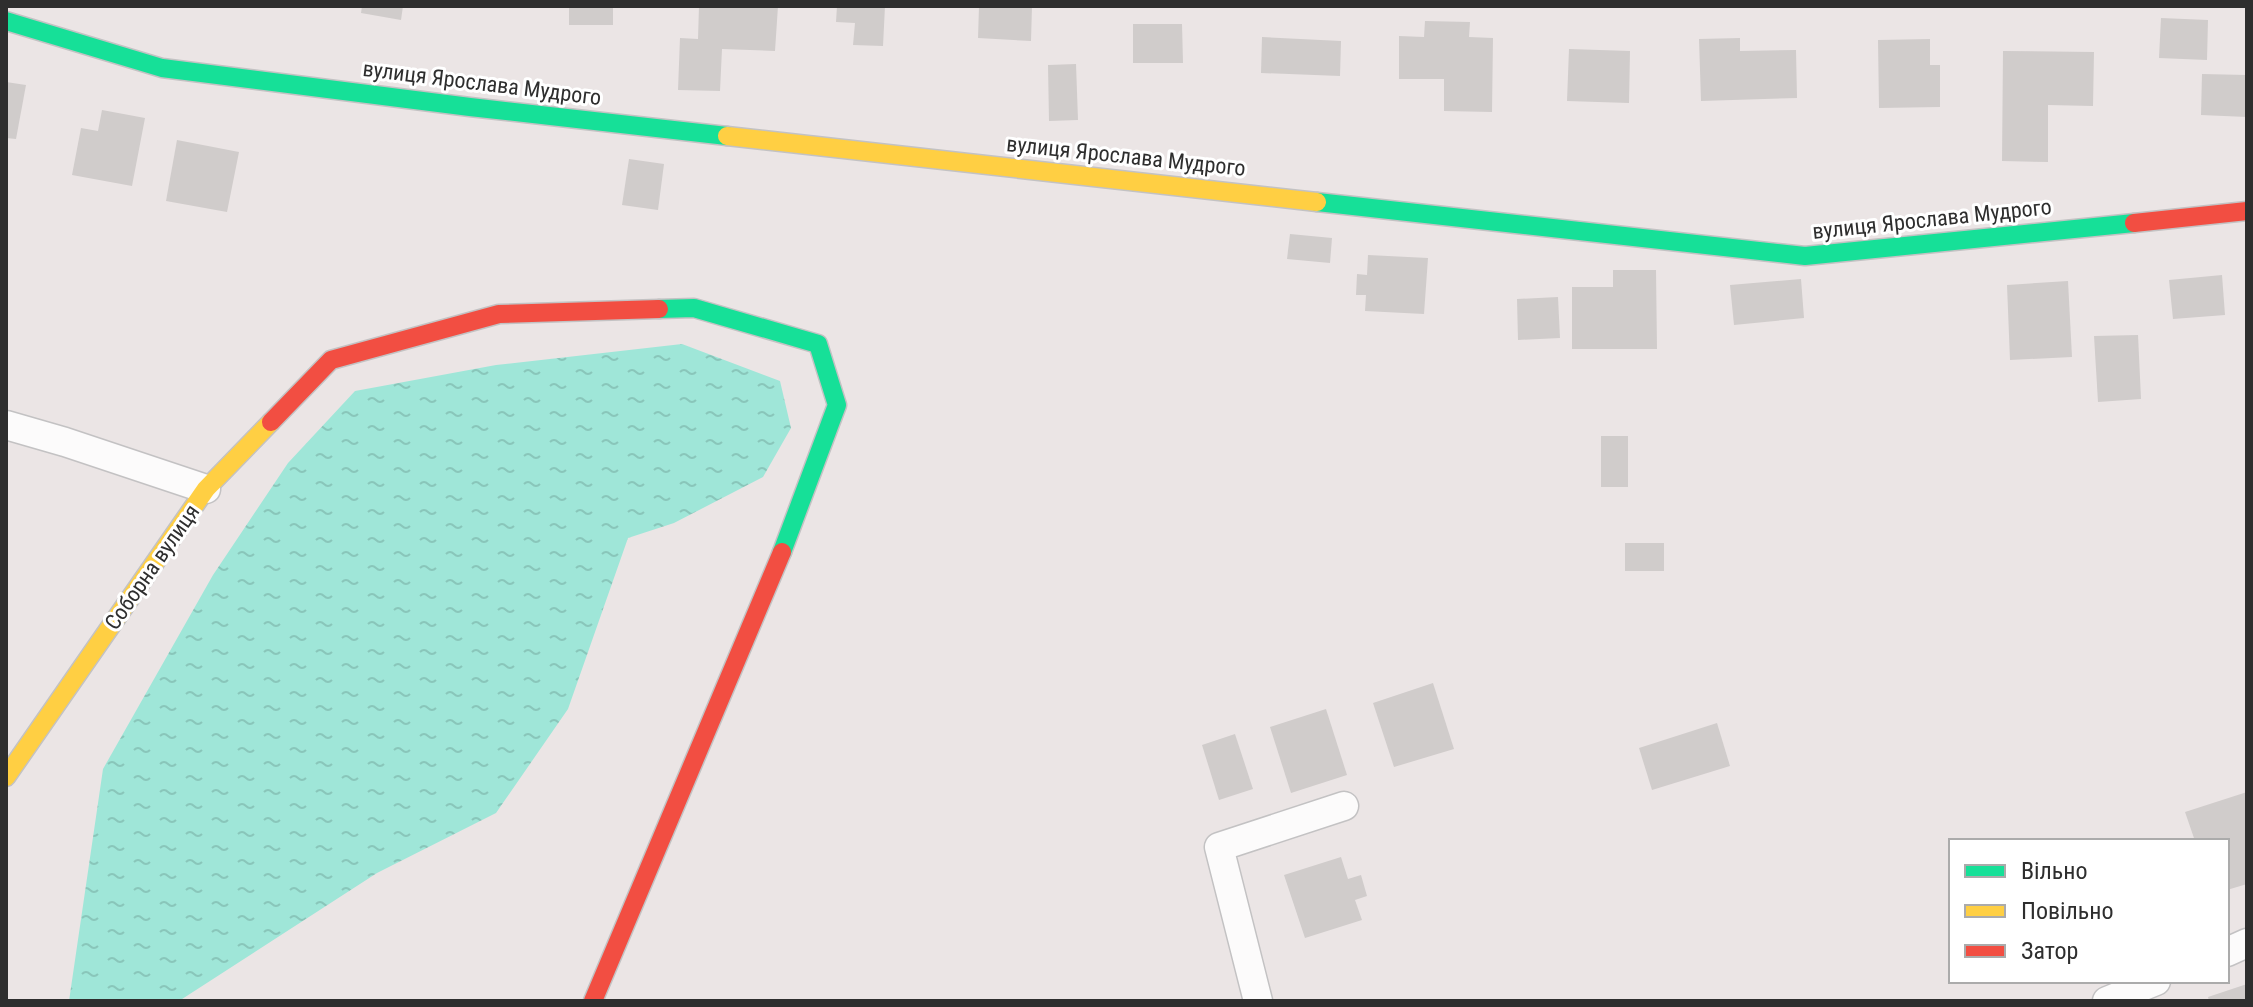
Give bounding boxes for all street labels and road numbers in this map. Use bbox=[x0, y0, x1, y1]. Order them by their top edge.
street label: вулиця Ярослава Мудрого bbox=[361, 56, 603, 110]
street label: вулиця Ярослава Мудрого bbox=[1005, 131, 1247, 181]
street label: вулиця Ярослава Мудрого bbox=[1811, 194, 2053, 244]
street label: Соборна вулиця bbox=[100, 500, 204, 634]

